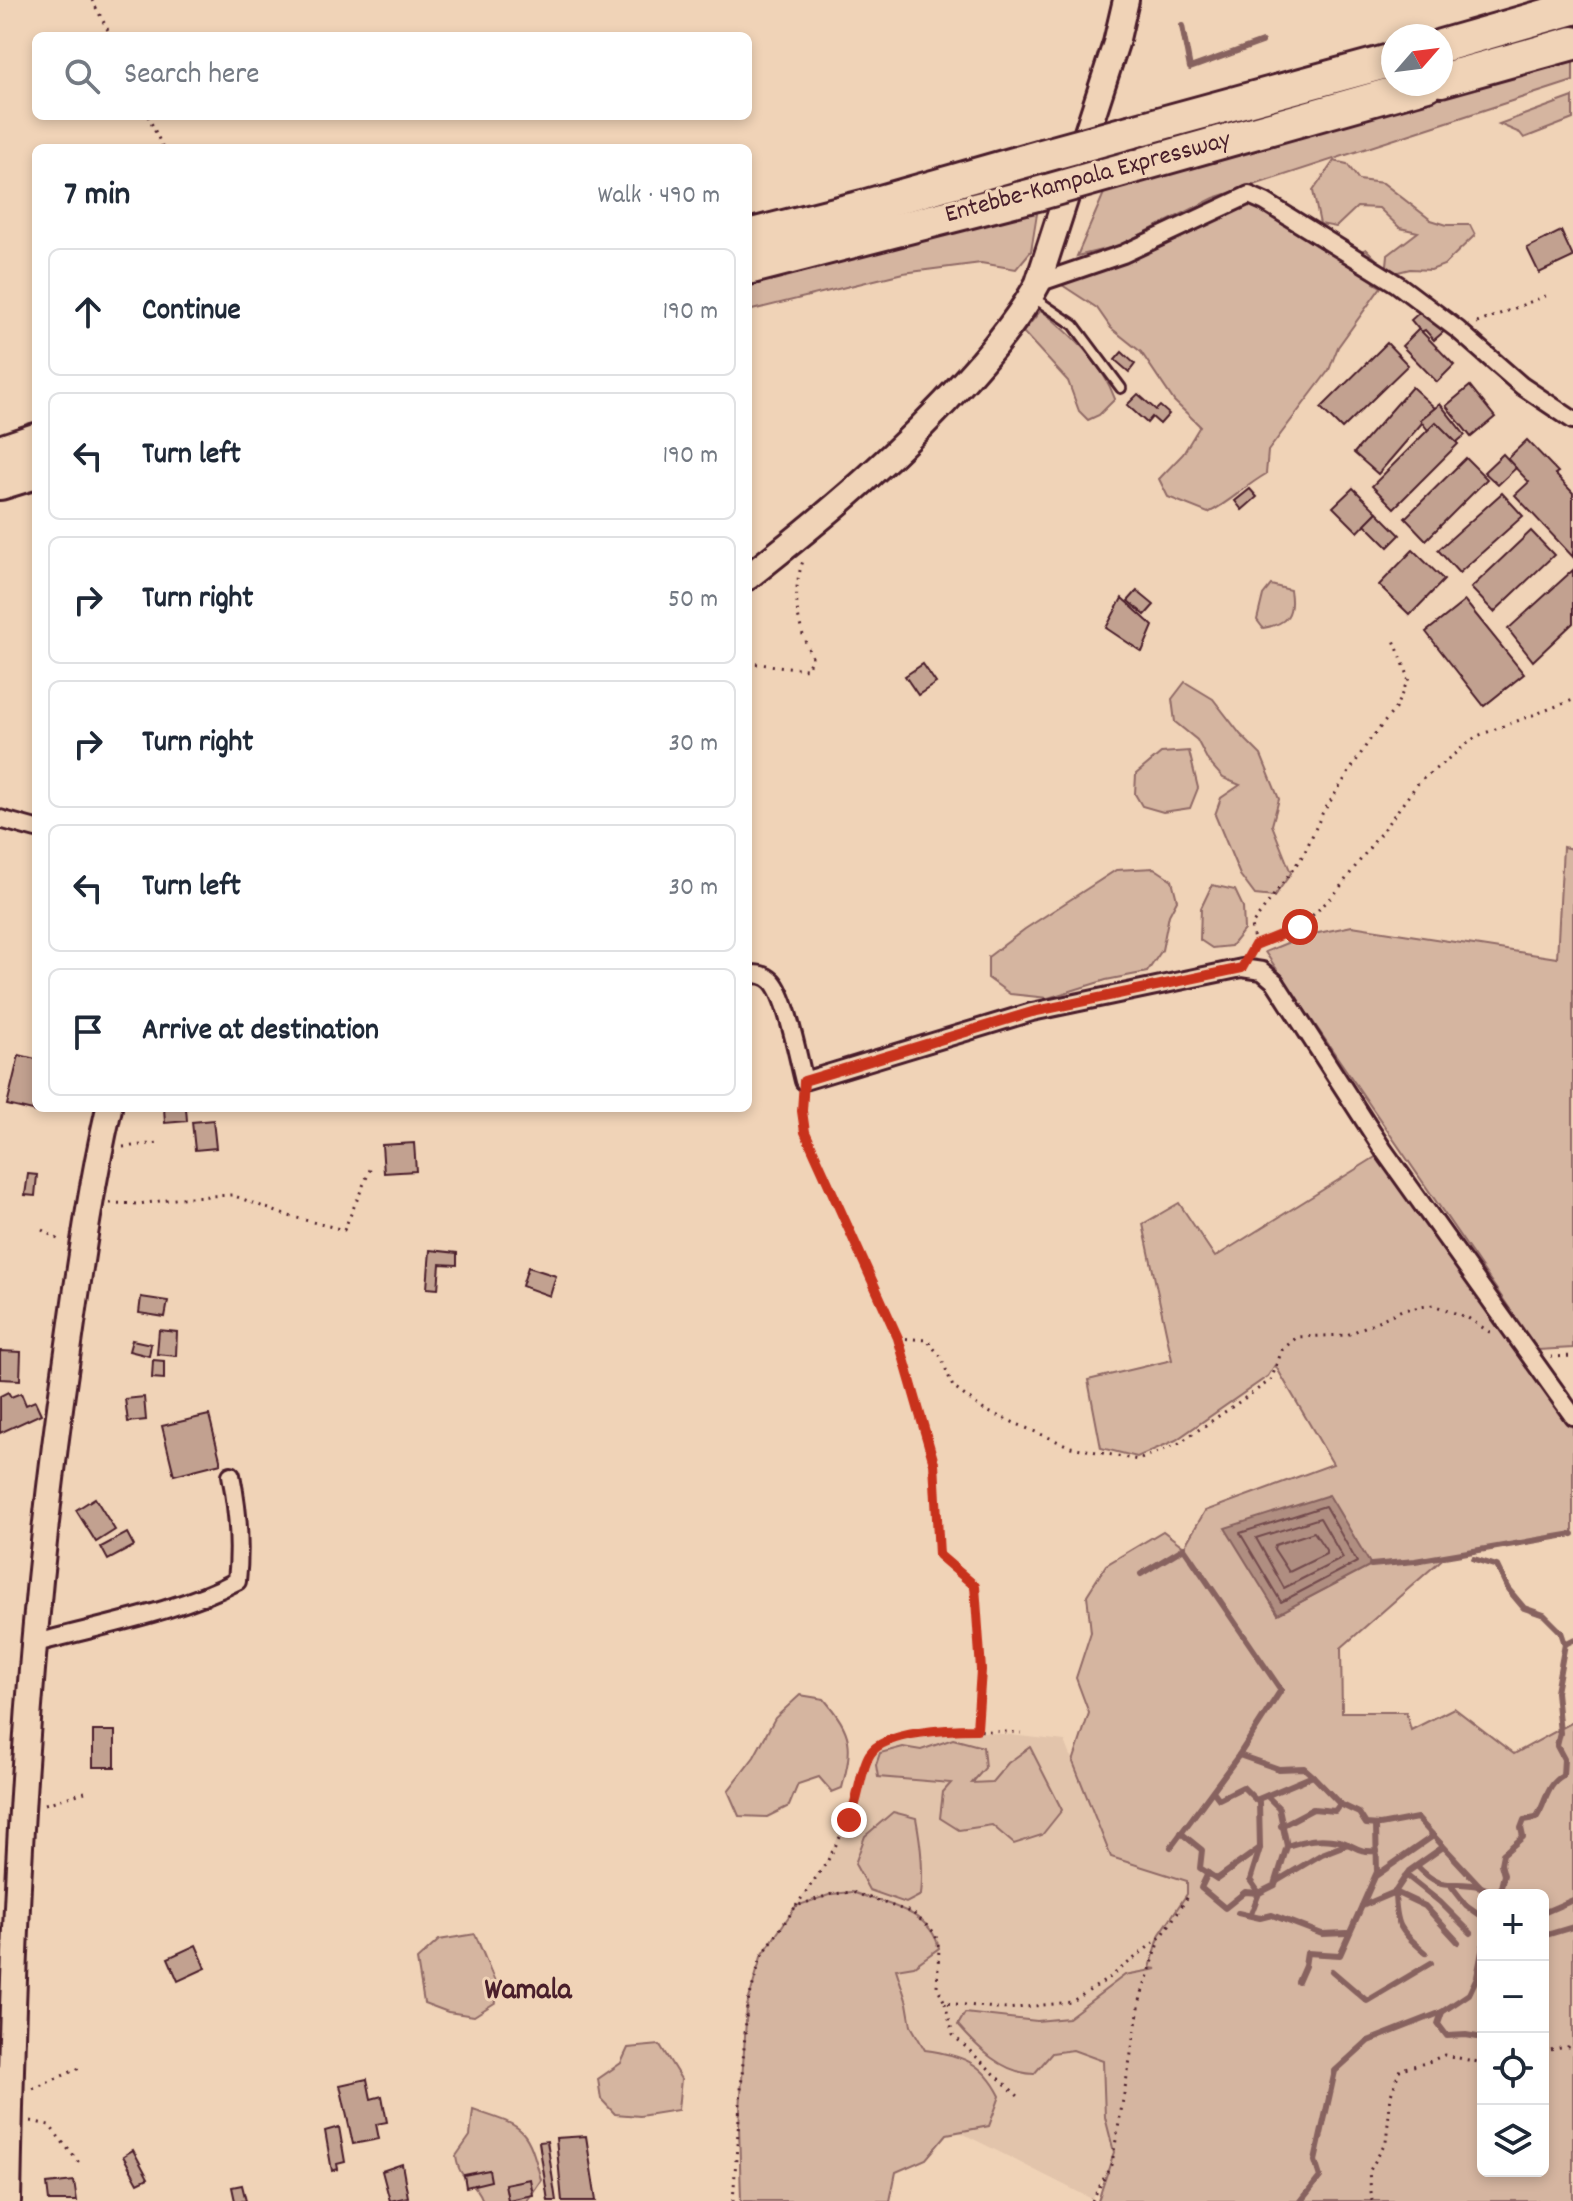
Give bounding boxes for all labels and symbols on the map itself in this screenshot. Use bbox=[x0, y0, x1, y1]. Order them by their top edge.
north arrow bbox=[1381, 24, 1453, 96]
street label: Entebbe-Kampala Expressway bbox=[941, 122, 1235, 234]
route start bbox=[1282, 909, 1318, 945]
route end bbox=[831, 1802, 867, 1838]
district label: Wamala bbox=[484, 1971, 573, 2014]

